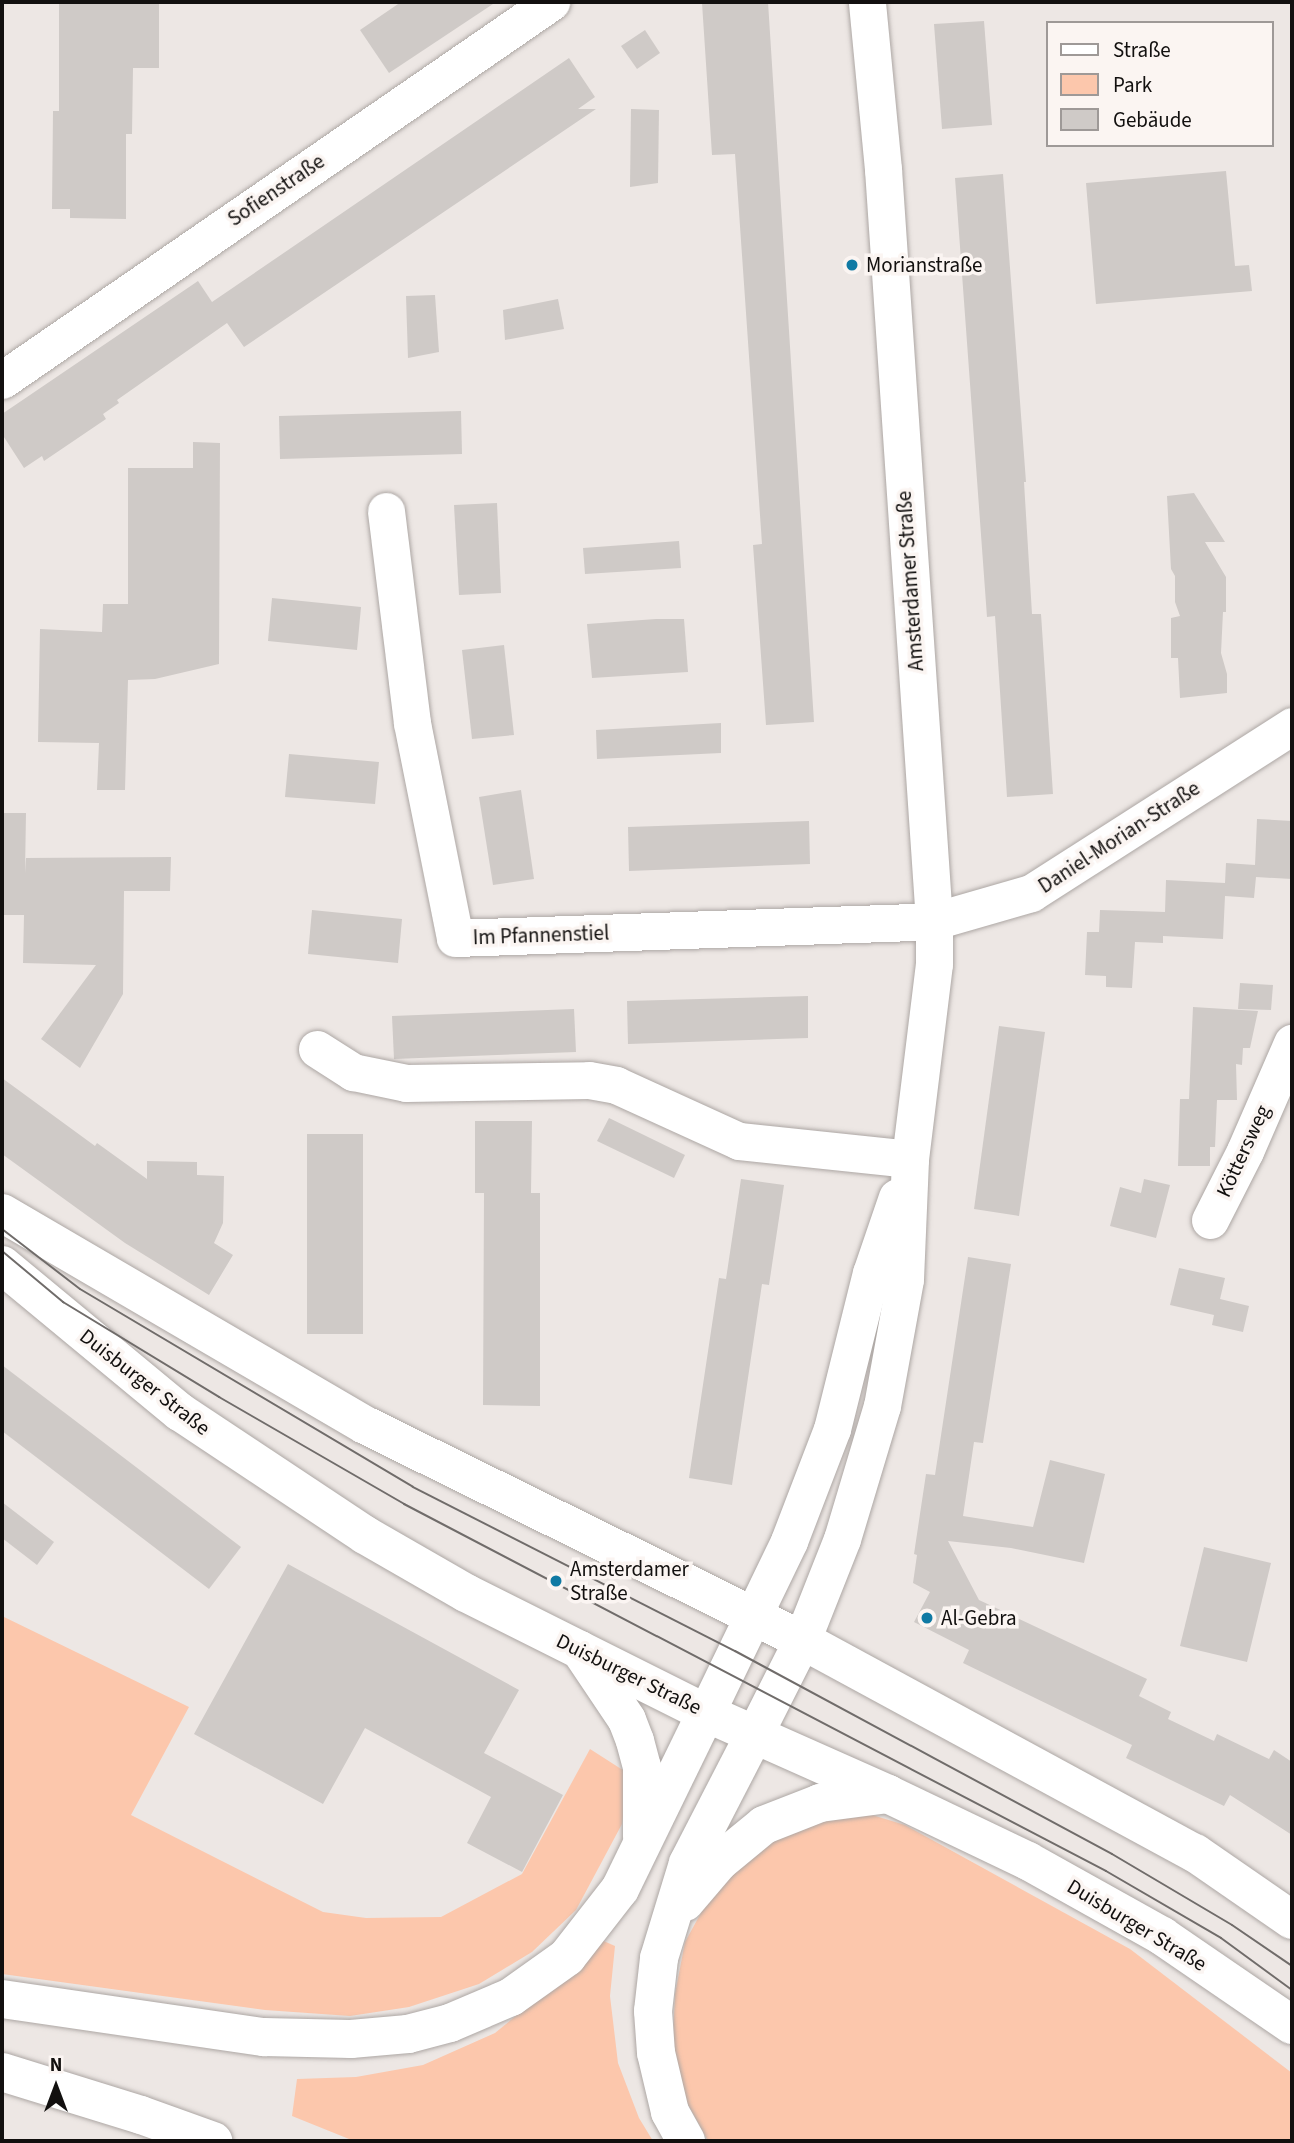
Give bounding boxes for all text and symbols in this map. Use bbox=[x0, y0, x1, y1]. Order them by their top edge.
legend bbox=[1046, 21, 1273, 147]
text: Straße bbox=[1113, 35, 1171, 65]
text: Park bbox=[1113, 70, 1152, 100]
text: Gebäude bbox=[1113, 105, 1192, 135]
street label: Sofienstraße bbox=[223, 148, 329, 232]
place label: Morianstraße bbox=[866, 252, 983, 278]
marker: Morianstraße bbox=[844, 257, 860, 273]
street label: Amsterdamer Straße bbox=[891, 490, 929, 672]
street label: Daniel-Morian-Straße bbox=[1034, 775, 1204, 899]
street label: Im Pfannenstiel bbox=[472, 920, 610, 950]
street label: Köttersweg bbox=[1211, 1101, 1275, 1201]
street label: Duisburger Straße bbox=[75, 1323, 215, 1441]
place label: Amsterdamer Straße bbox=[570, 1556, 689, 1606]
marker: Amsterdamer Straße bbox=[548, 1573, 564, 1589]
place label: Al-Gebra bbox=[941, 1605, 1017, 1631]
marker: Al-Gebra bbox=[919, 1610, 935, 1626]
street label: Duisburger Straße bbox=[552, 1628, 706, 1720]
street label: Duisburger Straße bbox=[1063, 1873, 1211, 1977]
north arrow bbox=[21, 2052, 91, 2122]
text: N bbox=[50, 2052, 62, 2079]

